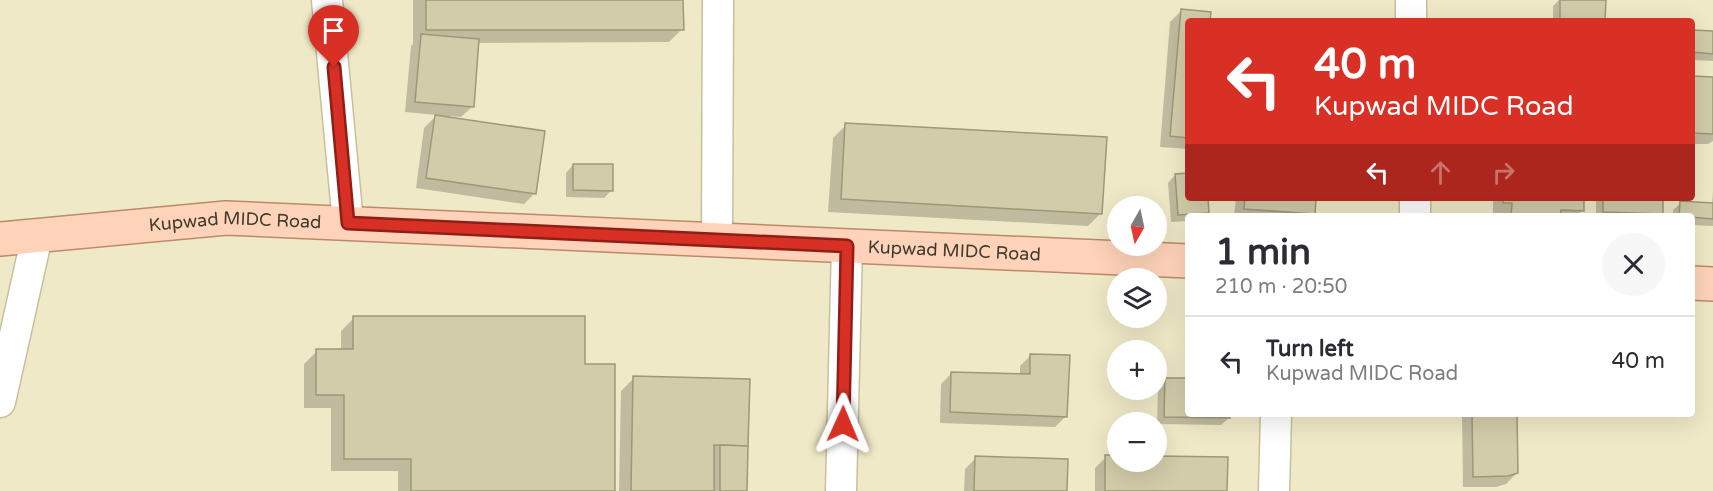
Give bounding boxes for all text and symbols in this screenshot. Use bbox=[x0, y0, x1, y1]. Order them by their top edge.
pin bbox=[308, 5, 359, 67]
icon: arrive bbox=[317, 14, 350, 47]
text: 40 m bbox=[1314, 39, 1416, 90]
icon: left bbox=[1215, 42, 1293, 120]
text: Kupwad MIDC Road bbox=[1314, 90, 1574, 123]
icon: left bbox=[1361, 156, 1394, 189]
icon: ahead bbox=[1424, 156, 1457, 189]
icon: right bbox=[1487, 156, 1520, 189]
north arrow bbox=[1107, 196, 1167, 256]
map controls bbox=[1107, 196, 1167, 472]
street label: Kupwad MIDC Road bbox=[148, 207, 322, 236]
text: 1 min bbox=[1215, 231, 1311, 274]
button: close bbox=[1602, 233, 1665, 296]
street label: Kupwad MIDC Road bbox=[867, 236, 1041, 265]
button: layers bbox=[1107, 268, 1167, 328]
text: 210 m · 20:50 bbox=[1215, 275, 1347, 299]
text: Turn left bbox=[1266, 336, 1354, 362]
button: + bbox=[1107, 340, 1167, 400]
icon: left bbox=[1215, 345, 1248, 378]
text: 40 m bbox=[1611, 348, 1665, 374]
text: Kupwad MIDC Road bbox=[1266, 362, 1458, 386]
position arrow bbox=[811, 392, 875, 456]
button: − bbox=[1107, 412, 1167, 472]

